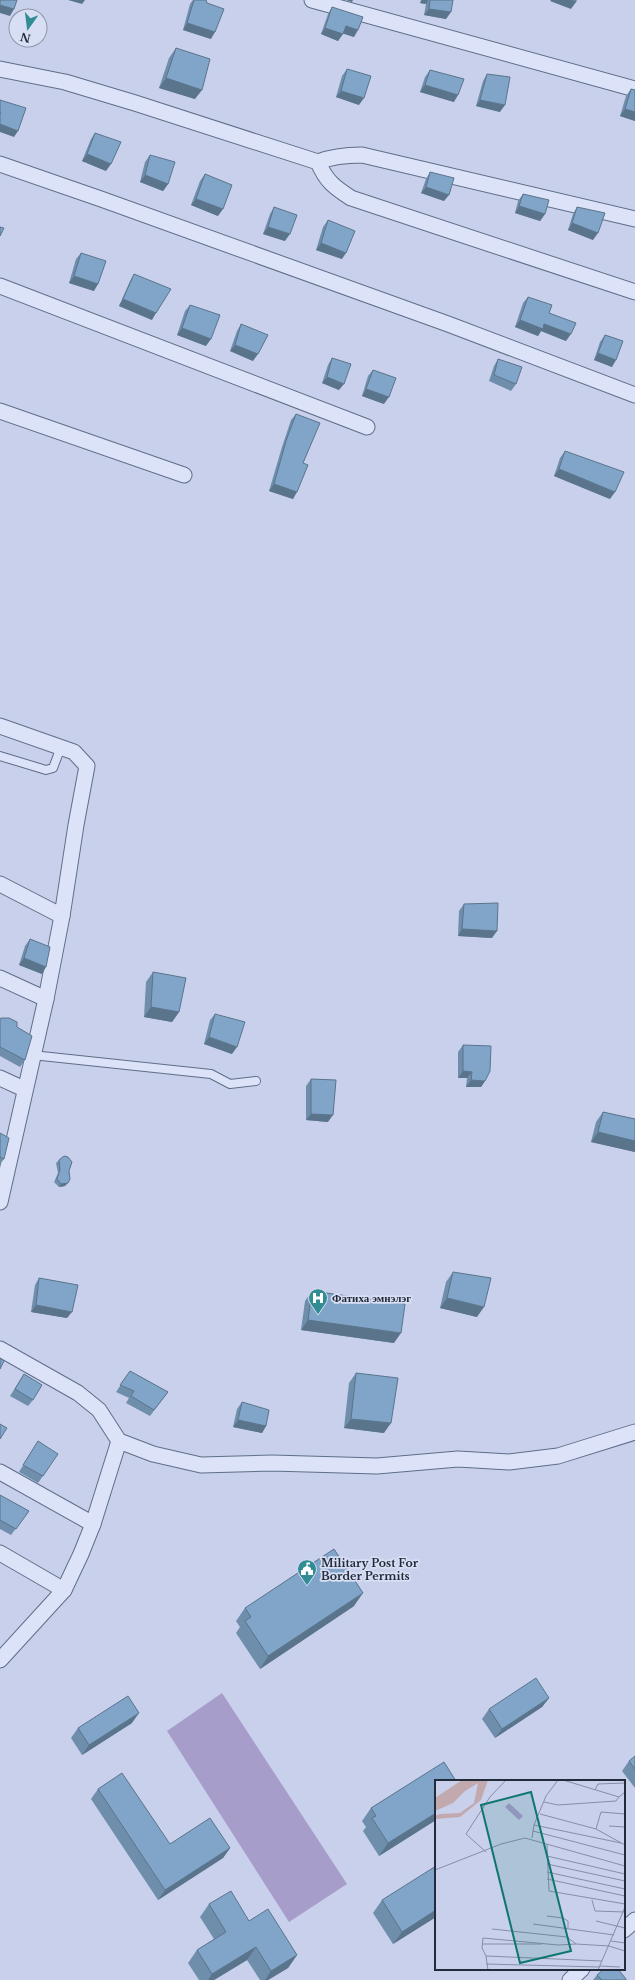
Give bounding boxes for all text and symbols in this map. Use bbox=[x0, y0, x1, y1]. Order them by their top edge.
north arrow bbox=[8, 8, 48, 48]
text: N bbox=[18, 30, 32, 46]
hospital icon: Фатиха эмнэлэг bbox=[307, 1287, 329, 1315]
place label: Фатиха эмнэлэг bbox=[332, 1291, 411, 1305]
place label: Military Post For Border Permits bbox=[321, 1556, 419, 1583]
public building icon: Military Post For Border Permits bbox=[296, 1558, 318, 1586]
inset map bbox=[435, 1780, 625, 1970]

